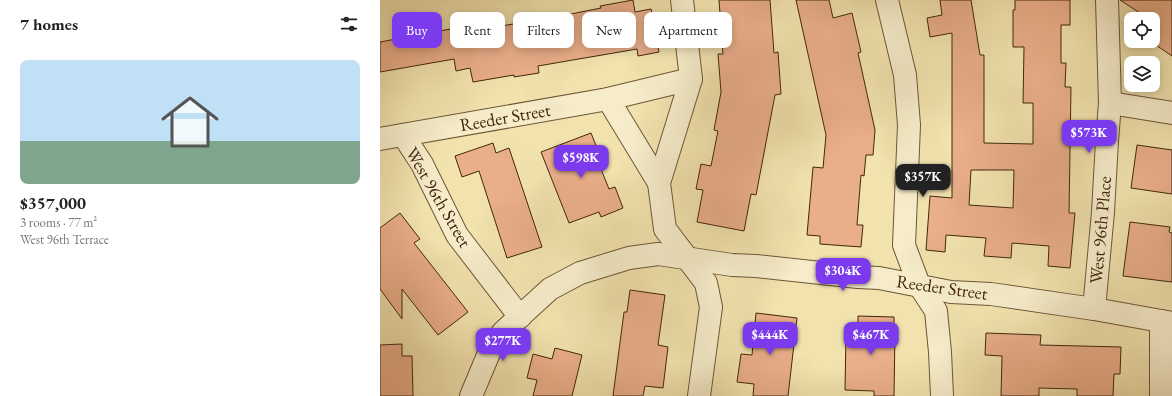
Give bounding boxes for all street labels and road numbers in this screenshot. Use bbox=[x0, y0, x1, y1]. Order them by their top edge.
street label: Reeder Street bbox=[458, 98, 553, 136]
street label: West 96th Street bbox=[401, 143, 477, 252]
street label: West 96th Place bbox=[1084, 175, 1116, 285]
street label: Reeder Street bbox=[895, 269, 989, 305]

